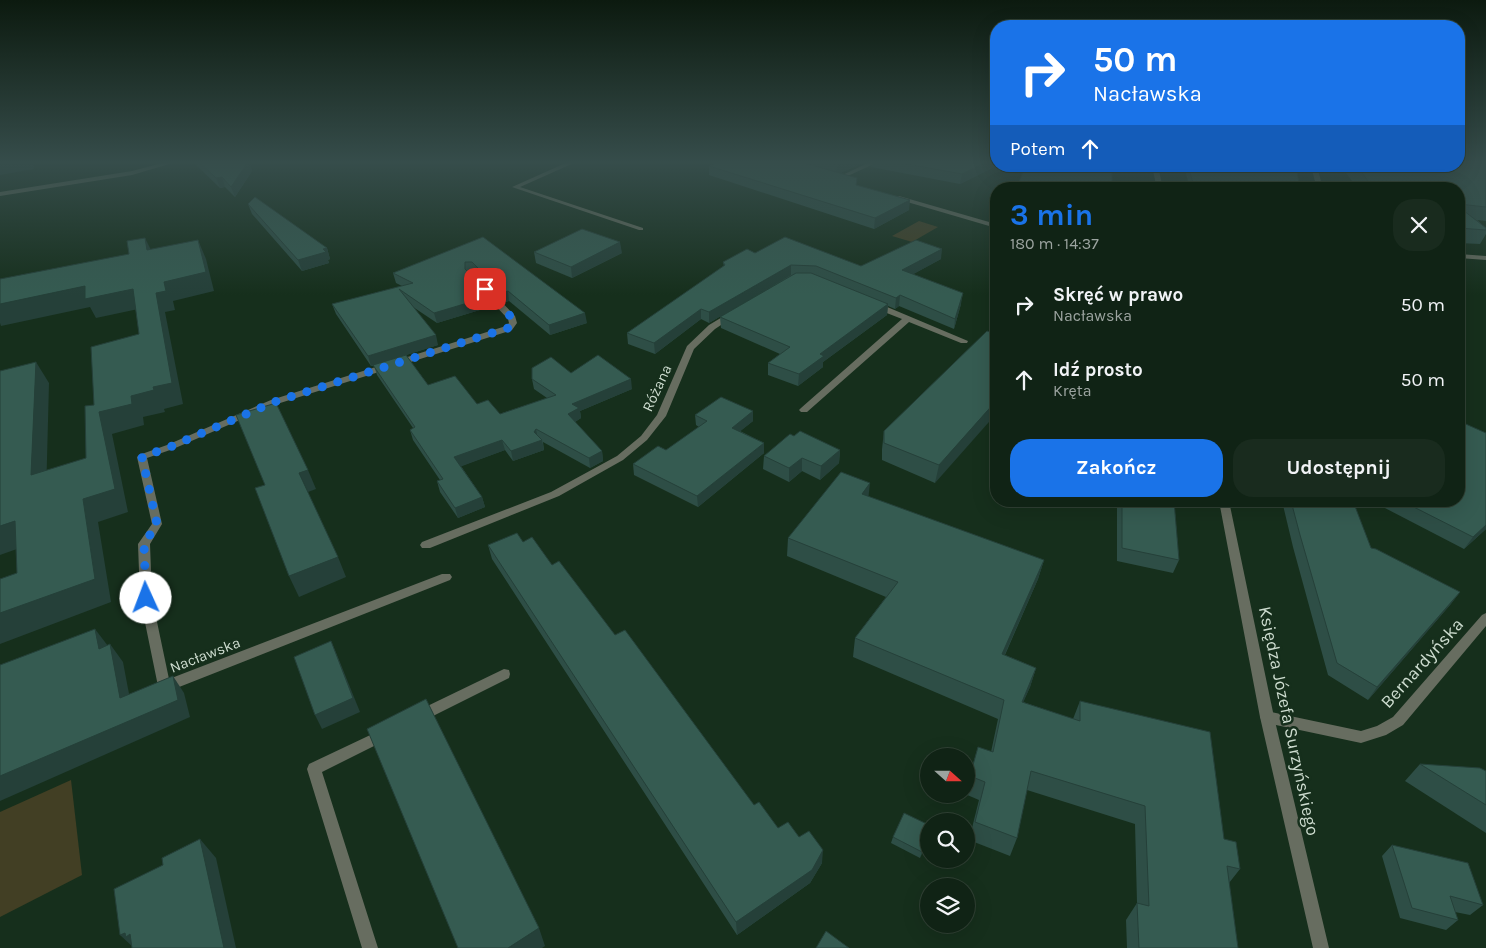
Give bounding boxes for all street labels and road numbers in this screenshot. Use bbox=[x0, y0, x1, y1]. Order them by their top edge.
street label: Różana bbox=[638, 362, 676, 414]
street label: Księdza Józefa Surzyńskiego bbox=[1254, 604, 1324, 838]
street label: Bernardyńska bbox=[1376, 613, 1468, 713]
street label: Nacławska bbox=[167, 633, 243, 677]

